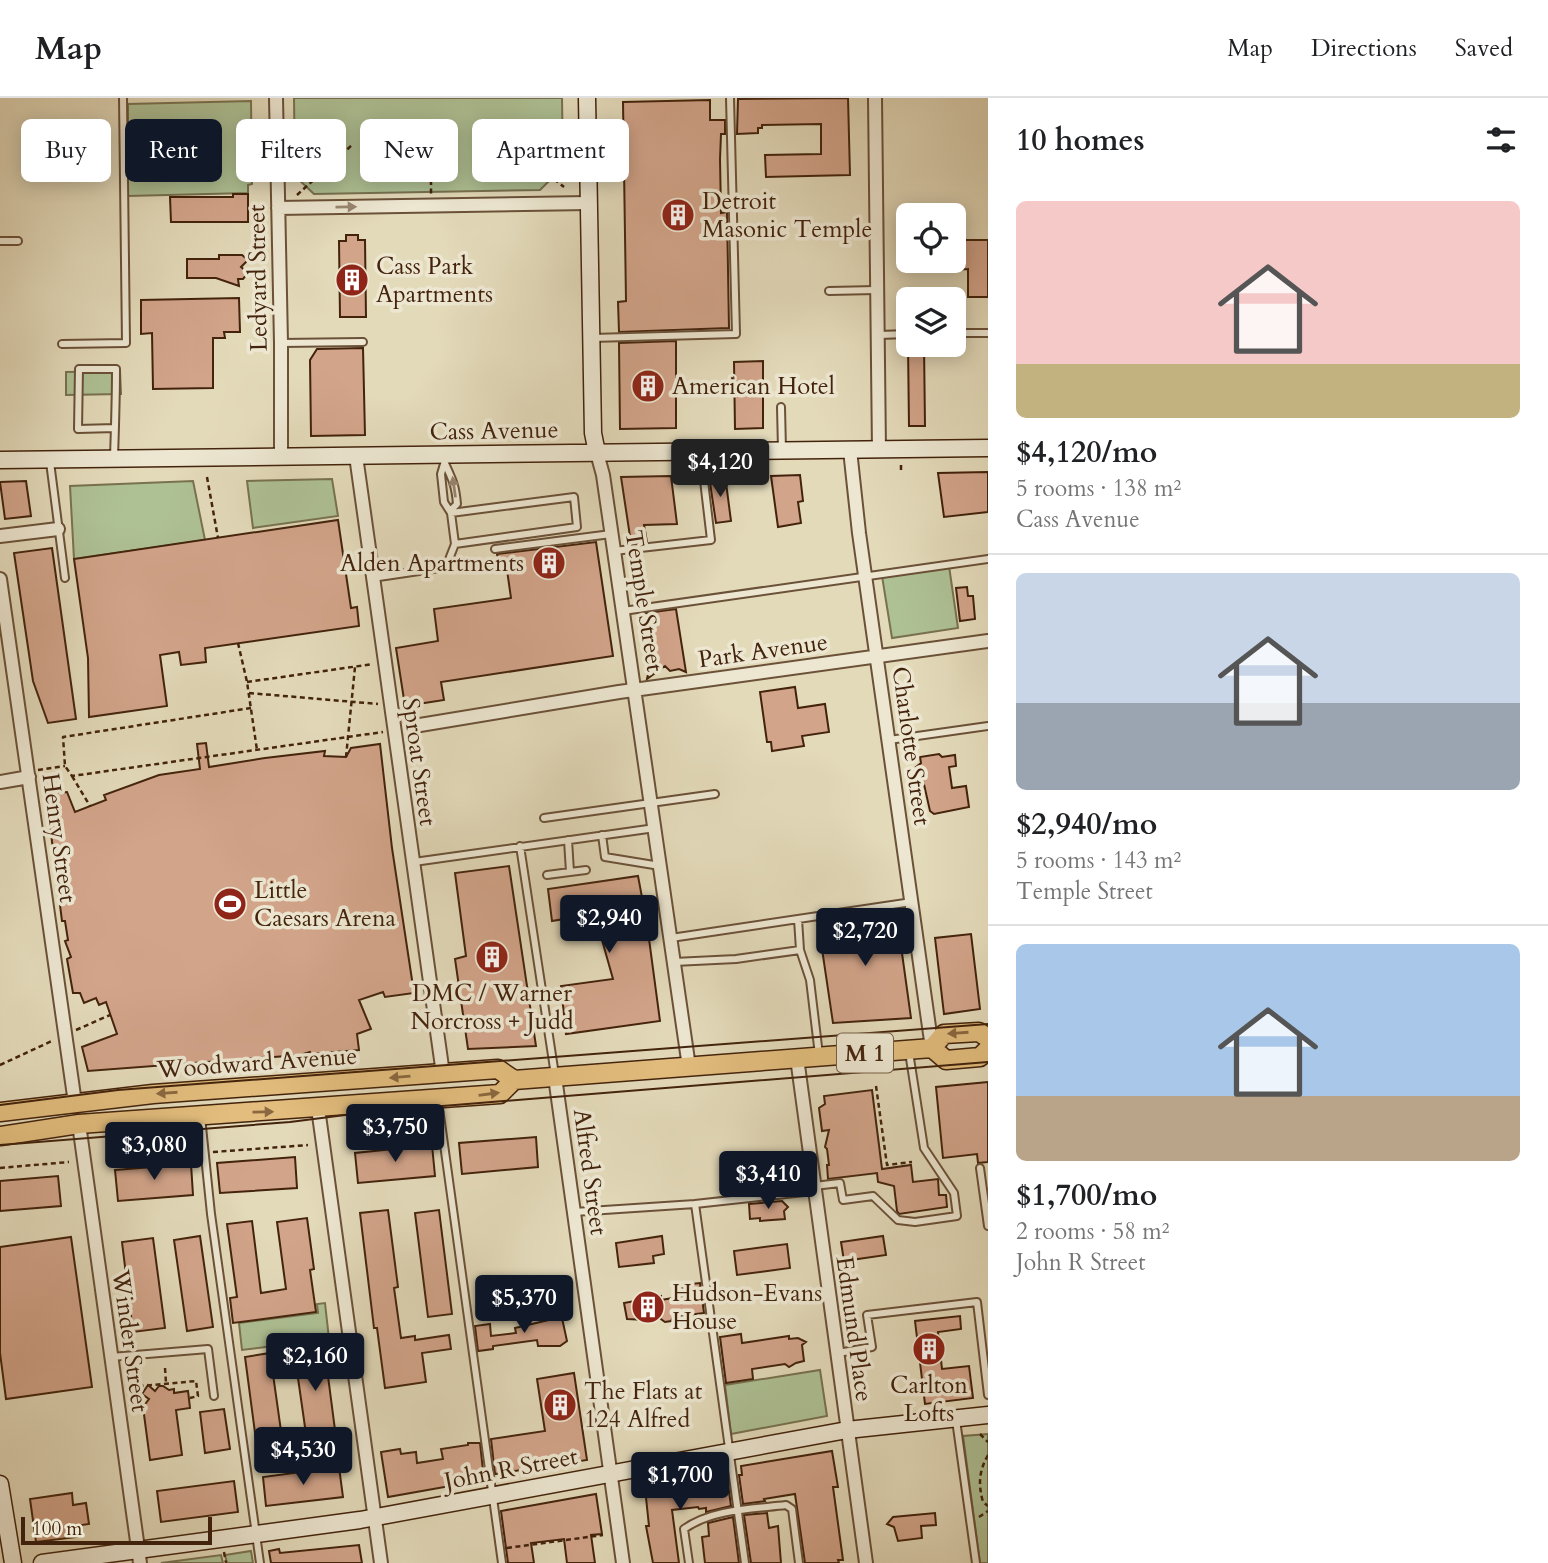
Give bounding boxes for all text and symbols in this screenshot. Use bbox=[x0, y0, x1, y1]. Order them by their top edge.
text: Map bbox=[35, 26, 102, 71]
text: Map bbox=[1227, 32, 1273, 65]
text: Directions bbox=[1311, 32, 1417, 65]
text: Saved bbox=[1455, 32, 1513, 65]
chip: Buy bbox=[21, 119, 111, 182]
chip: Rent bbox=[125, 119, 222, 182]
chip: Filters bbox=[236, 119, 346, 182]
chip: New bbox=[360, 119, 458, 182]
chip: Apartment bbox=[472, 119, 629, 182]
text: 10 homes bbox=[1016, 120, 1145, 161]
icon: filters bbox=[1482, 121, 1520, 159]
place label: Detroit Masonic Temple bbox=[702, 185, 872, 246]
building icon: Detroit Masonic Temple bbox=[659, 196, 697, 234]
one-way arrow bbox=[336, 201, 358, 213]
map controls bbox=[896, 203, 966, 357]
button: locate bbox=[896, 203, 966, 273]
street label: Ledyard Street bbox=[240, 204, 276, 352]
icon: home bbox=[1205, 246, 1331, 372]
place label: Cass Park Apartments bbox=[376, 250, 493, 311]
building icon: Cass Park Apartments bbox=[333, 261, 371, 299]
button: layers bbox=[896, 287, 966, 357]
building icon: American Hotel bbox=[629, 367, 667, 405]
place label: American Hotel bbox=[672, 370, 835, 403]
street label: Cass Avenue bbox=[429, 413, 559, 449]
text: $4,120/mo bbox=[1016, 432, 1157, 473]
pin: $4,120 bbox=[663, 440, 777, 499]
text: $4,120 bbox=[687, 446, 753, 477]
text: 5 rooms · 138 m² bbox=[1016, 473, 1181, 504]
one-way arrow bbox=[449, 476, 460, 498]
text: Cass Avenue bbox=[1016, 504, 1140, 535]
street label: Temple Street bbox=[617, 528, 672, 674]
building icon: Alden Apartments bbox=[530, 544, 568, 582]
place label: Alden Apartments bbox=[340, 547, 524, 580]
icon: home bbox=[1205, 618, 1331, 744]
street label: Park Avenue bbox=[696, 626, 830, 676]
street label: Charlotte Street bbox=[884, 664, 939, 828]
street label: Sproat Street bbox=[394, 696, 444, 828]
street label: Henry Street bbox=[34, 771, 84, 905]
text: $2,940/mo bbox=[1016, 804, 1157, 845]
text: 5 rooms · 143 m² bbox=[1016, 845, 1181, 876]
place label: Little Caesars Arena bbox=[254, 874, 397, 935]
text: Temple Street bbox=[1016, 876, 1153, 907]
sports icon: Little Caesars Arena bbox=[211, 885, 249, 923]
pin: $2,940 bbox=[552, 896, 666, 955]
text: $2,940 bbox=[576, 902, 642, 933]
pin: $2,720 bbox=[808, 908, 922, 968]
text: $2,720 bbox=[832, 915, 898, 946]
building icon: DMC / Warner Norcross + Judd bbox=[473, 938, 511, 976]
place label: DMC / Warner Norcross + Judd bbox=[411, 977, 574, 1038]
icon: home bbox=[1205, 989, 1331, 1115]
one-way arrow bbox=[947, 1028, 969, 1039]
road number: M 1 bbox=[837, 1034, 893, 1072]
street label: Woodward Avenue bbox=[155, 1040, 358, 1087]
one-way arrow bbox=[389, 1072, 411, 1083]
one-way arrow bbox=[156, 1088, 178, 1099]
one-way arrow bbox=[479, 1088, 501, 1099]
pin: $3,750 bbox=[338, 1104, 452, 1164]
one-way arrow bbox=[252, 1106, 274, 1118]
street label: Alfred Street bbox=[565, 1107, 615, 1238]
text: $3,750 bbox=[362, 1111, 428, 1142]
pin: $3,080 bbox=[97, 1122, 211, 1182]
text: $3,080 bbox=[121, 1129, 187, 1160]
pin: $3,410 bbox=[711, 1152, 825, 1211]
text: $3,410 bbox=[735, 1158, 801, 1189]
text: $1,700/mo bbox=[1016, 1175, 1157, 1216]
text: 2 rooms · 58 m² bbox=[1016, 1216, 1169, 1247]
text: John R Street bbox=[1016, 1247, 1146, 1278]
street label: Edmund Place bbox=[827, 1254, 881, 1404]
street label: Winder Street bbox=[104, 1267, 156, 1415]
pin: $5,370 bbox=[467, 1276, 581, 1335]
place label: Hudson-Evans House bbox=[672, 1277, 822, 1338]
text: $5,370 bbox=[491, 1282, 557, 1313]
building icon: Hudson-Evans House bbox=[629, 1288, 667, 1326]
building icon: Carlton Lofts bbox=[910, 1330, 948, 1368]
pin: $2,160 bbox=[258, 1334, 372, 1393]
text: $2,160 bbox=[282, 1340, 348, 1371]
place label: Carlton Lofts bbox=[890, 1369, 968, 1430]
place label: The Flats at 124 Alfred bbox=[584, 1375, 703, 1436]
building icon: The Flats at 124 Alfred bbox=[541, 1386, 579, 1424]
pin: $4,530 bbox=[246, 1428, 360, 1487]
text: $4,530 bbox=[270, 1434, 336, 1465]
street label: John R Street bbox=[439, 1440, 581, 1499]
pin: $1,700 bbox=[623, 1452, 737, 1512]
text: $1,700 bbox=[647, 1459, 713, 1490]
scale bar bbox=[21, 1514, 212, 1546]
text: 100 m bbox=[32, 1516, 82, 1542]

